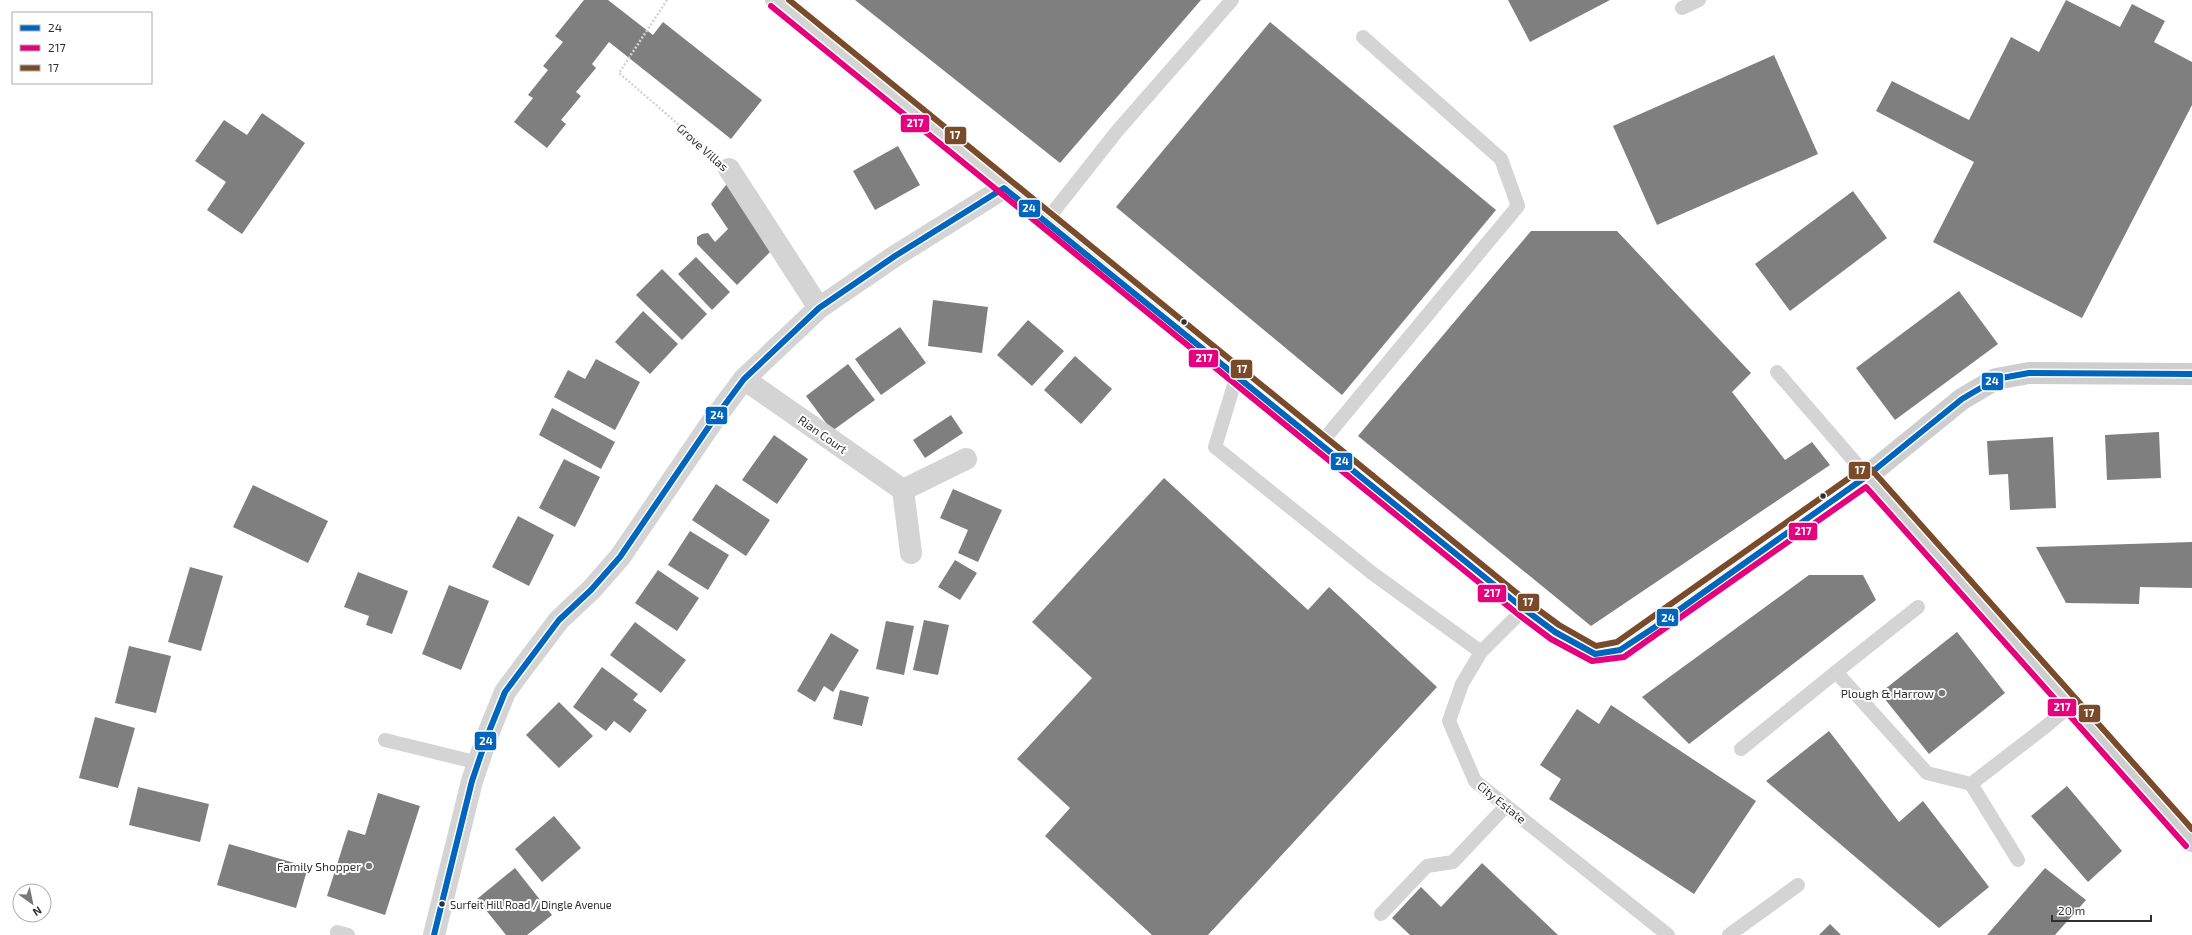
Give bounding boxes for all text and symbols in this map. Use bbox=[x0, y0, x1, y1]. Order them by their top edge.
legend bbox=[12, 12, 152, 84]
text: 24 bbox=[48, 20, 62, 34]
text: 217 bbox=[48, 40, 66, 54]
text: 17 bbox=[48, 60, 59, 74]
line badge: 217 bbox=[900, 114, 930, 133]
text: 217 bbox=[907, 116, 924, 129]
street label: Grove Villas bbox=[674, 120, 732, 174]
line badge: 17 bbox=[944, 126, 967, 145]
text: 17 bbox=[950, 128, 960, 141]
line badge: 24 bbox=[1018, 199, 1041, 218]
text: 24 bbox=[1022, 201, 1036, 214]
unlabelled marker bbox=[1179, 317, 1189, 327]
line badge: 217 bbox=[1188, 349, 1219, 368]
text: 217 bbox=[1196, 351, 1213, 364]
line badge: 17 bbox=[1230, 359, 1253, 379]
text: 17 bbox=[1237, 362, 1247, 375]
line badge: 24 bbox=[1981, 372, 2004, 391]
text: 24 bbox=[1985, 374, 1999, 387]
line badge: 24 bbox=[705, 406, 728, 425]
text: 24 bbox=[710, 408, 724, 421]
street label: Rian Court bbox=[796, 412, 851, 456]
line badge: 24 bbox=[1330, 452, 1353, 471]
text: 24 bbox=[1335, 454, 1349, 467]
line badge: 17 bbox=[1848, 461, 1871, 480]
text: 17 bbox=[1855, 463, 1865, 476]
unlabelled marker bbox=[1818, 491, 1828, 501]
line badge: 217 bbox=[1788, 522, 1818, 541]
text: 217 bbox=[1795, 524, 1812, 537]
line badge: 217 bbox=[1477, 584, 1507, 603]
text: 217 bbox=[1484, 586, 1501, 599]
line badge: 17 bbox=[1517, 593, 1540, 612]
text: 17 bbox=[1523, 595, 1533, 608]
line badge: 24 bbox=[1656, 608, 1679, 627]
text: 24 bbox=[1661, 611, 1675, 624]
place label: Plough & Harrow bbox=[1841, 686, 1934, 700]
marker: Plough & Harrow bbox=[1937, 688, 1947, 698]
line badge: 217 bbox=[2047, 698, 2077, 717]
text: 217 bbox=[2054, 700, 2071, 713]
line badge: 17 bbox=[2078, 704, 2101, 723]
text: 17 bbox=[2084, 706, 2094, 719]
line badge: 24 bbox=[474, 731, 497, 751]
text: 24 bbox=[479, 734, 493, 747]
street label: City Estate bbox=[1475, 778, 1529, 826]
place label: Family Shopper bbox=[277, 859, 361, 873]
marker: Family Shopper bbox=[364, 861, 374, 871]
north arrow bbox=[12, 883, 52, 923]
scale bar bbox=[2052, 897, 2151, 923]
place label: Surfeit Hill Road / Dingle Avenue bbox=[450, 898, 612, 911]
marker: Surfeit Hill Road / Dingle Avenue bbox=[437, 899, 447, 909]
text: 20 m bbox=[2058, 903, 2085, 917]
text: N bbox=[31, 904, 45, 919]

